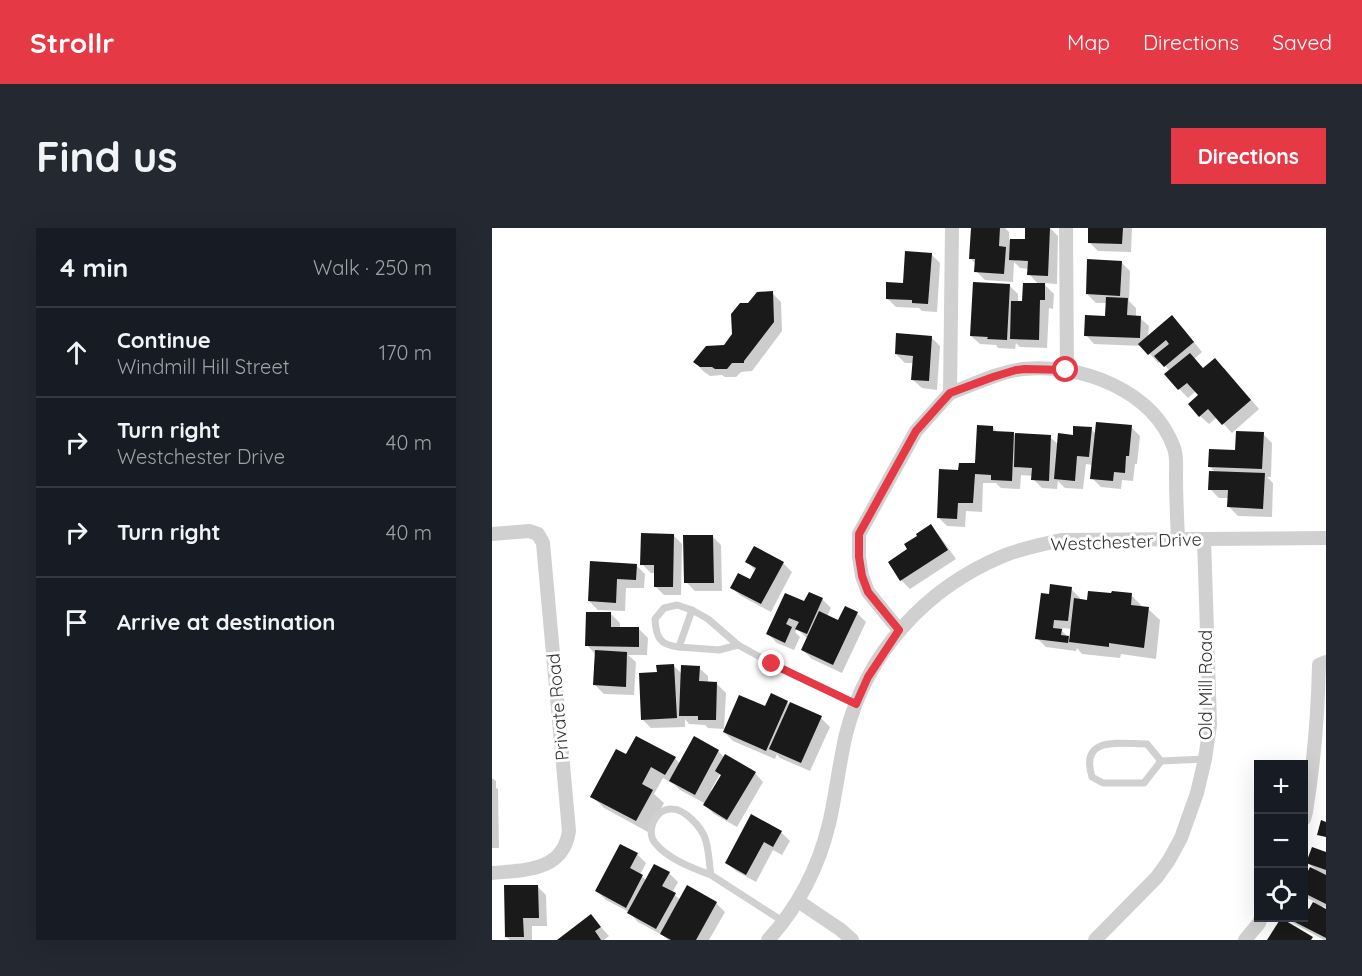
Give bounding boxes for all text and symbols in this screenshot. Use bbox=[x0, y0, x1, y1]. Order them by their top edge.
text: Strollr bbox=[30, 25, 114, 60]
text: Map bbox=[1067, 29, 1110, 55]
text: Directions bbox=[1143, 29, 1239, 55]
text: Saved bbox=[1272, 29, 1332, 55]
button: Directions bbox=[1171, 128, 1326, 184]
text: Find us bbox=[36, 130, 178, 183]
text: 4 min bbox=[60, 251, 128, 284]
text: Walk · 250 m bbox=[313, 255, 432, 280]
text: Continue bbox=[117, 326, 211, 354]
icon: ahead bbox=[60, 336, 93, 369]
text: 170 m bbox=[379, 340, 432, 365]
text: Windmill Hill Street bbox=[117, 354, 289, 379]
route start bbox=[1052, 356, 1078, 382]
text: Turn right bbox=[117, 416, 221, 444]
icon: right bbox=[60, 426, 93, 459]
text: 40 m bbox=[386, 430, 432, 455]
text: Westchester Drive bbox=[117, 444, 285, 469]
icon: right bbox=[60, 516, 93, 549]
text: Turn right bbox=[117, 518, 221, 546]
text: 40 m bbox=[386, 520, 432, 545]
street label: Westchester Drive bbox=[1050, 527, 1202, 556]
icon: arrive bbox=[60, 606, 93, 639]
text: Arrive at destination bbox=[117, 608, 335, 636]
street label: Old Mill Road bbox=[1194, 630, 1217, 740]
route end bbox=[758, 650, 784, 676]
street label: Private Road bbox=[541, 652, 574, 762]
map controls bbox=[1254, 760, 1308, 922]
button: + bbox=[1254, 760, 1308, 814]
button: − bbox=[1254, 814, 1308, 868]
button: locate bbox=[1254, 868, 1308, 922]

